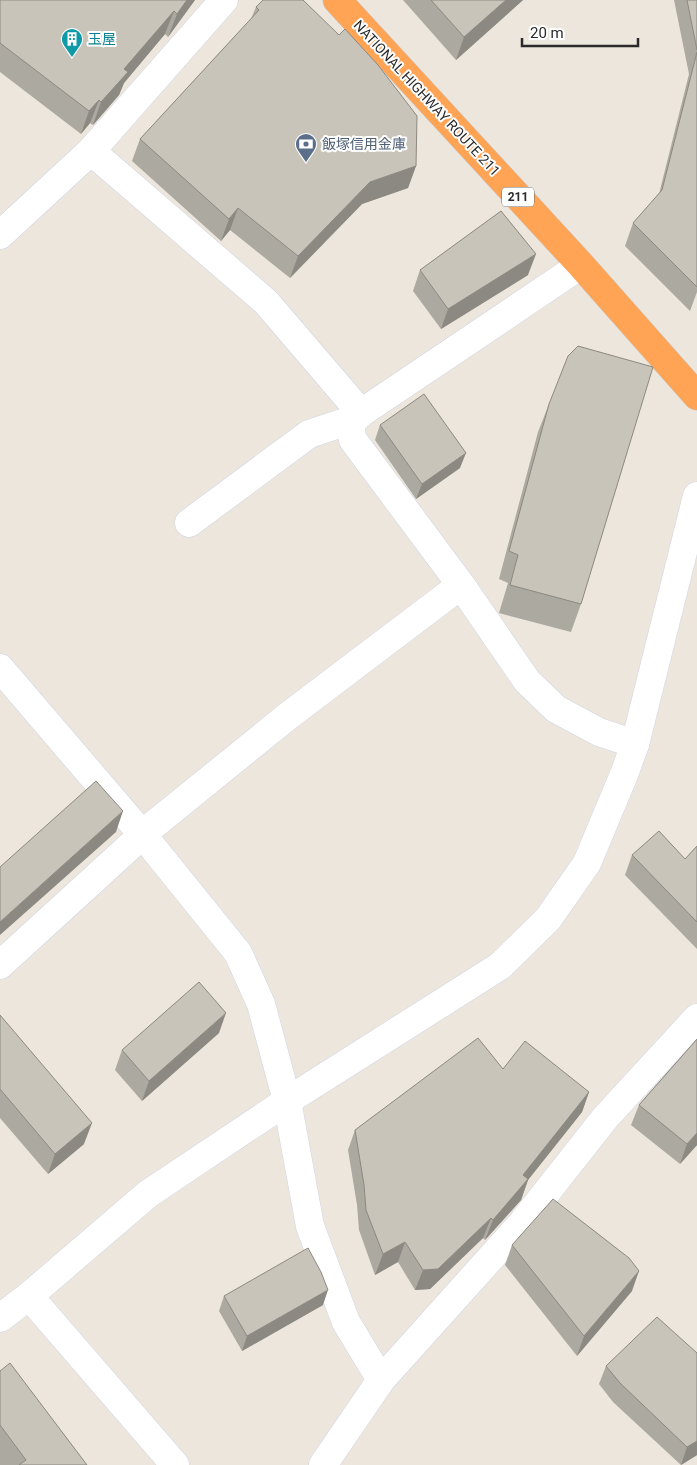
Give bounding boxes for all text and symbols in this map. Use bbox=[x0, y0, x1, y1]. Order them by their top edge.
scale bar bbox=[522, 15, 638, 47]
street label: NATIONAL HIGHWAY ROUTE 211 bbox=[351, 17, 503, 179]
text: 20 m bbox=[530, 24, 564, 42]
building icon: 玉屋 bbox=[60, 27, 84, 58]
place label: 玉屋 bbox=[88, 31, 116, 47]
bank icon: 飯塚信用金庫 bbox=[294, 132, 318, 163]
place label: 飯塚信用金庫 bbox=[322, 136, 406, 152]
road number: 211 bbox=[502, 188, 534, 206]

